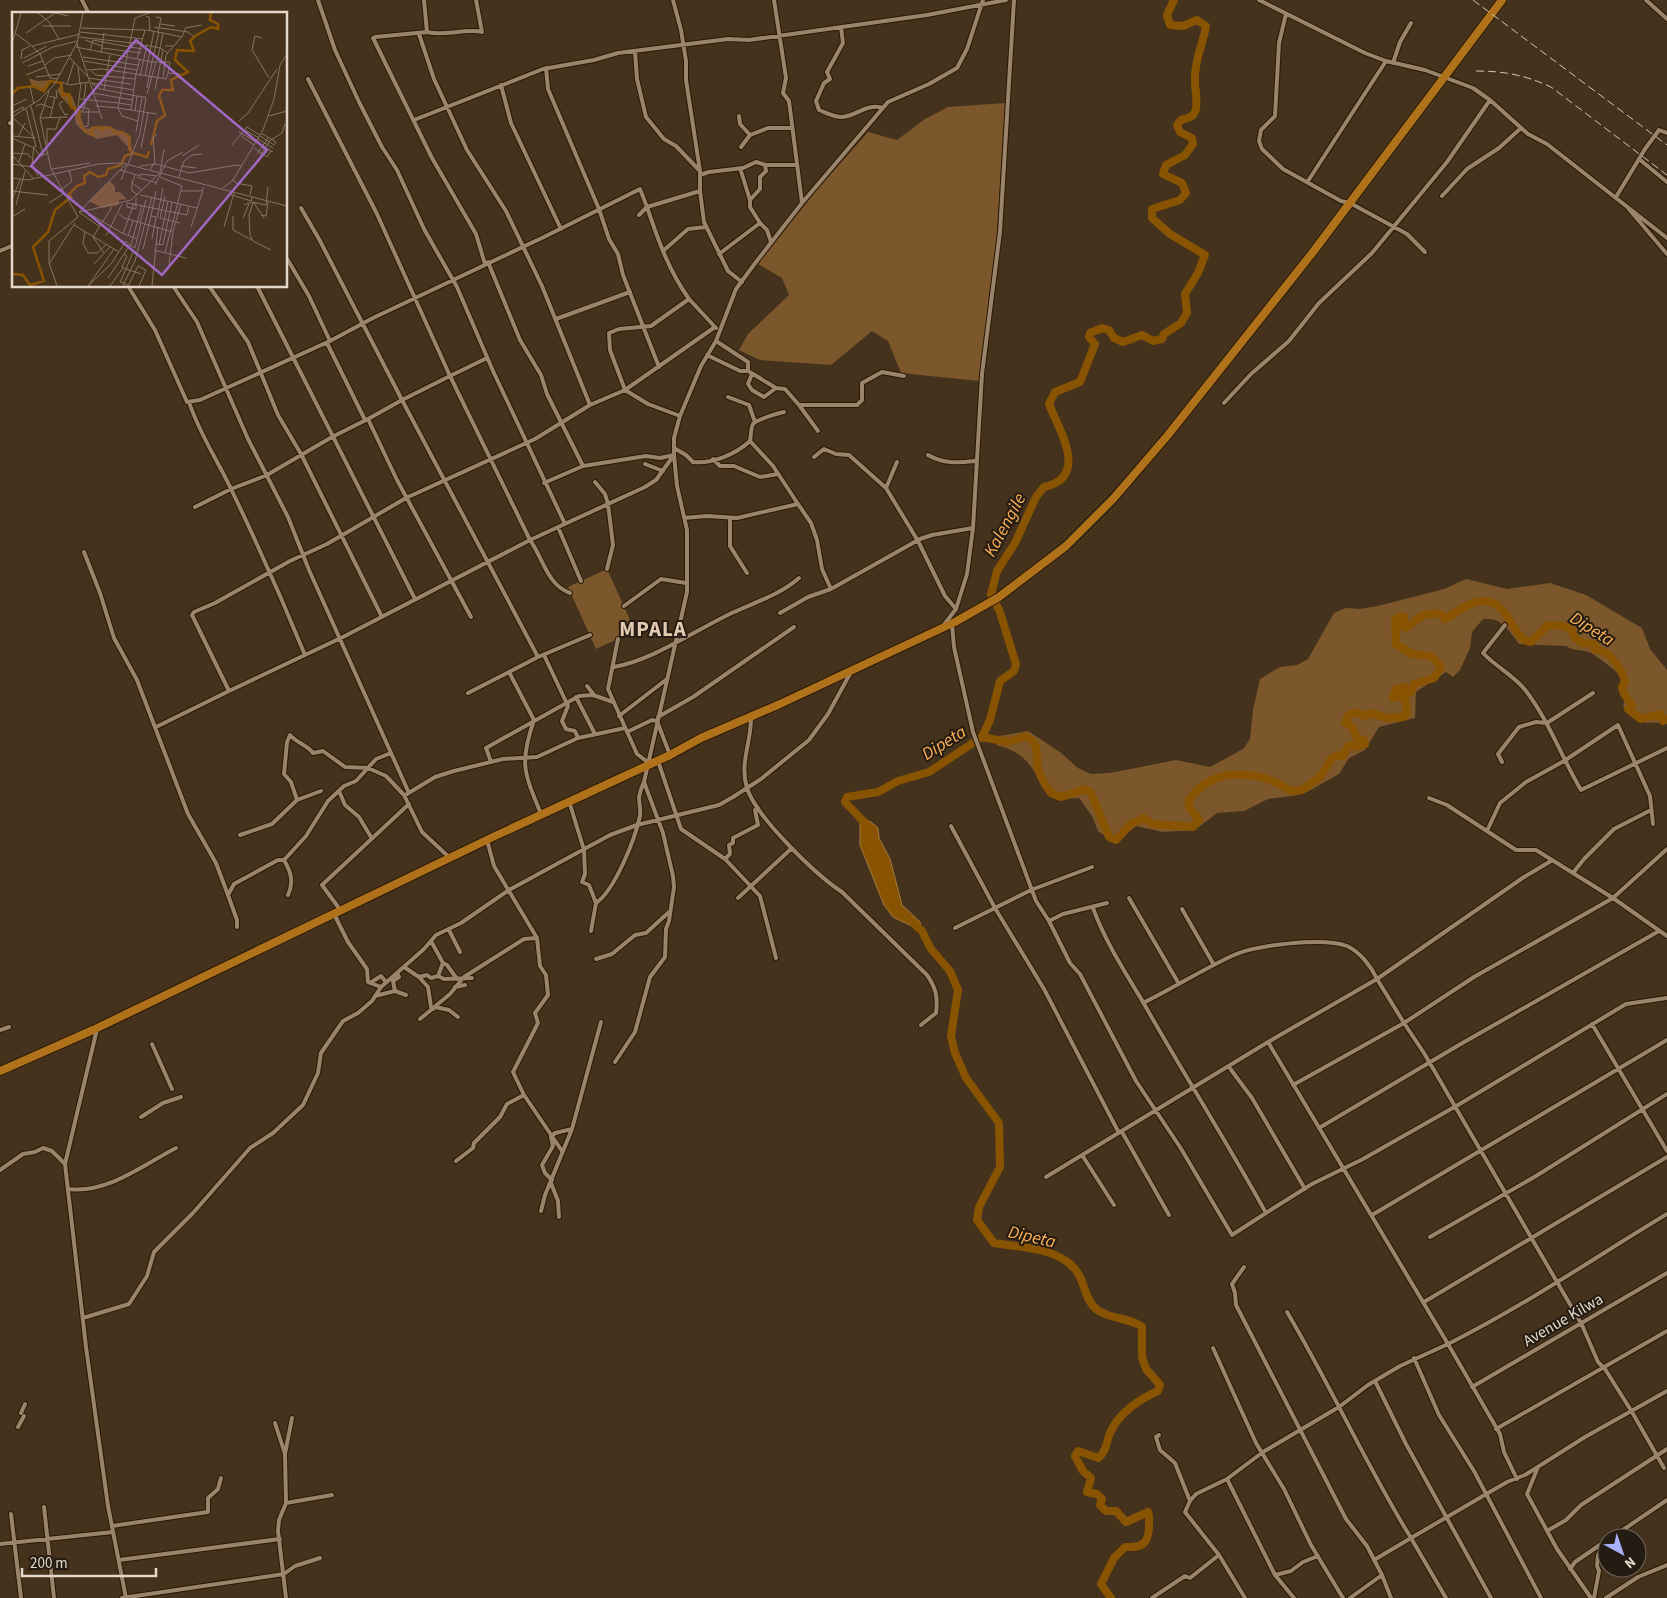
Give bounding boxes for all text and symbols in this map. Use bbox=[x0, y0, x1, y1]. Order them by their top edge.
inset map bbox=[12, 12, 288, 288]
water label: Kalengile bbox=[978, 488, 1032, 561]
water label: Dipeta bbox=[1565, 606, 1619, 653]
district label: MPALA bbox=[619, 614, 687, 644]
water label: Dipeta bbox=[917, 719, 971, 766]
water label: Dipeta bbox=[1006, 1219, 1059, 1255]
street label: Avenue Kilwa bbox=[1519, 1288, 1607, 1352]
north arrow bbox=[1597, 1528, 1647, 1578]
scale bar bbox=[22, 1546, 156, 1578]
text: N bbox=[1620, 1552, 1640, 1573]
text: 200 m bbox=[30, 1553, 68, 1574]

